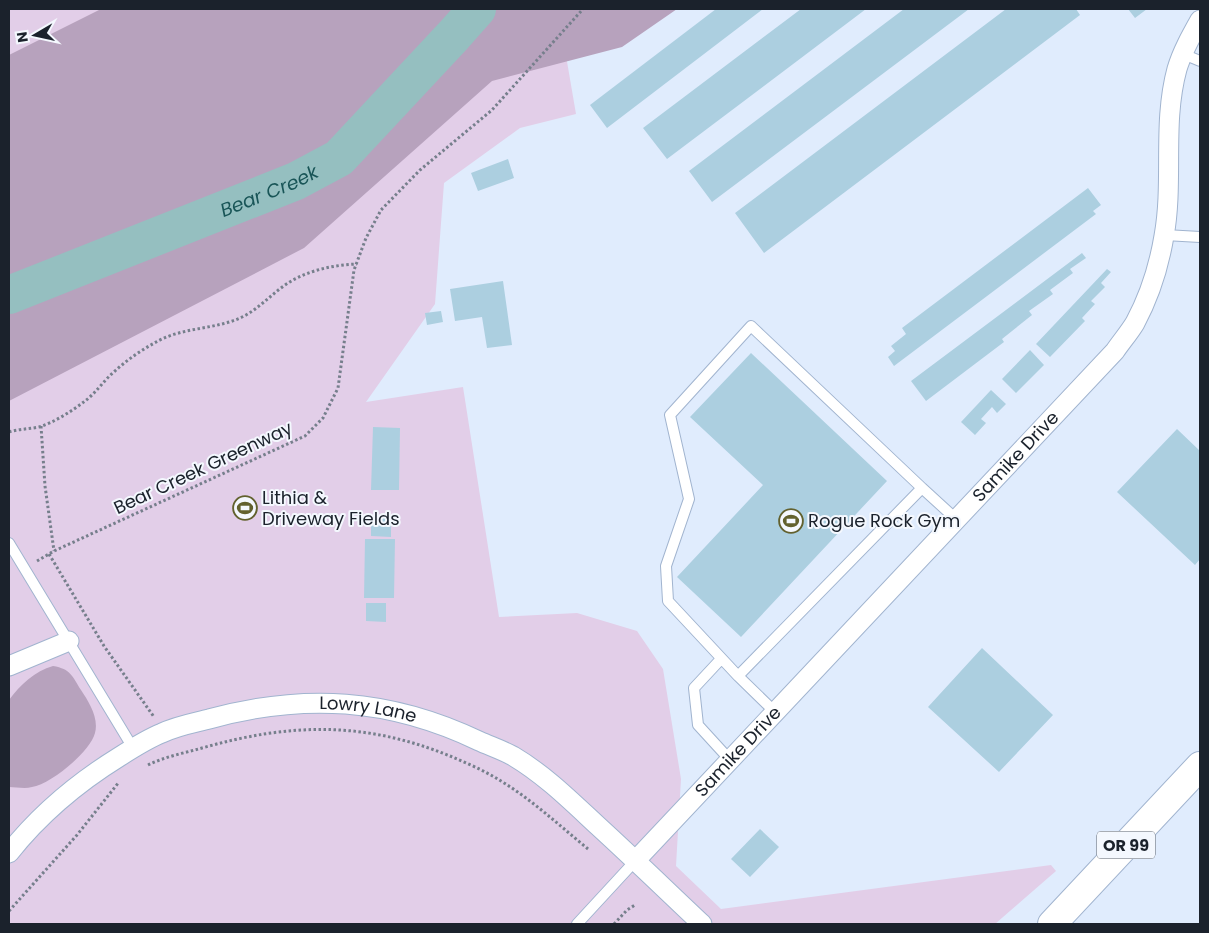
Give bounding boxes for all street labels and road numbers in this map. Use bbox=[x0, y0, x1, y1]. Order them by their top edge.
street label: Samike Drive bbox=[966, 405, 1064, 507]
street label: Bear Creek Greenway bbox=[109, 415, 296, 520]
street label: Lowry Lane bbox=[319, 690, 420, 728]
street label: Samike Drive bbox=[689, 700, 787, 802]
road number: OR 99 bbox=[1097, 832, 1155, 858]

